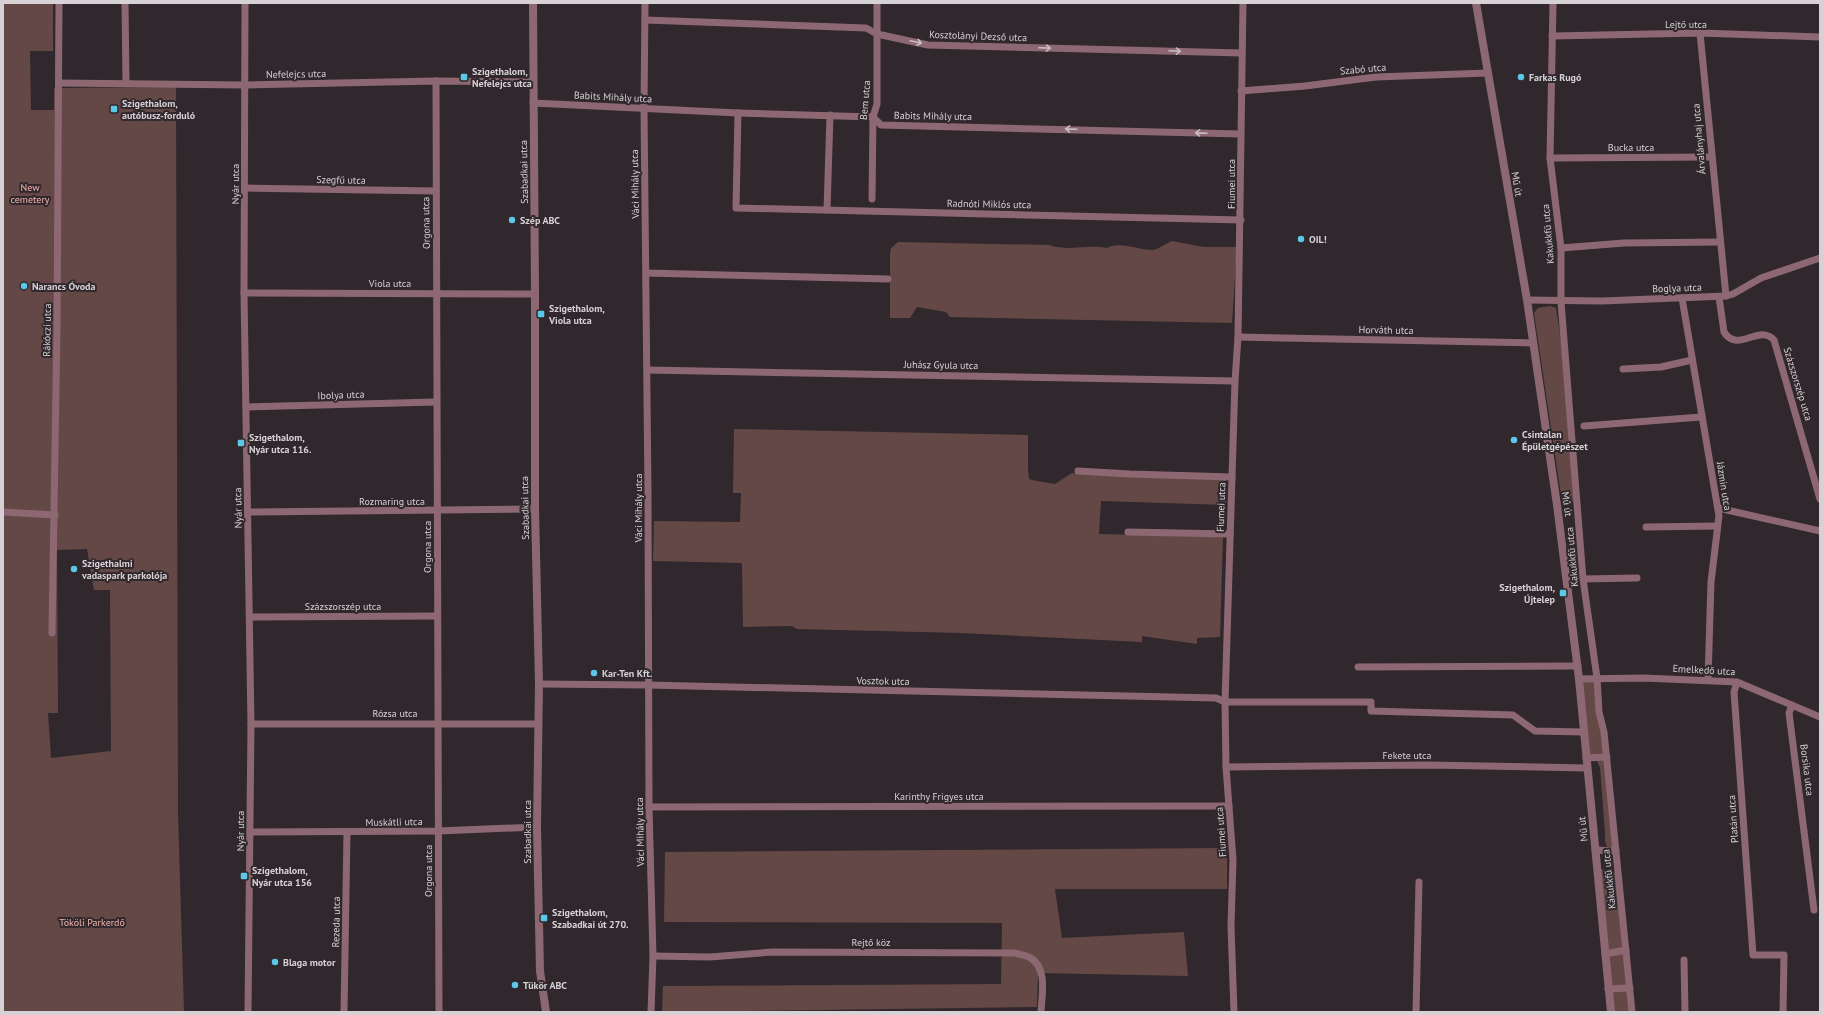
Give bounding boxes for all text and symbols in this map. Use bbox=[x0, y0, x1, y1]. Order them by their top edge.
street label: Lejtő utca bbox=[1665, 18, 1707, 31]
street label: Kosztolányi Dezső utca bbox=[929, 28, 1027, 44]
one-way arrow bbox=[909, 38, 922, 46]
one-way arrow bbox=[1038, 44, 1051, 52]
one-way arrow bbox=[1168, 48, 1181, 55]
street label: Szabó utca bbox=[1339, 61, 1387, 77]
place label: Szigethalom, Nefelejcs utca bbox=[472, 65, 532, 90]
street label: Nefelejcs utca bbox=[266, 67, 326, 81]
place label: Farkas Rugó bbox=[1529, 71, 1582, 84]
marker: Szigethalom, Nefelejcs utca bbox=[459, 72, 469, 82]
marker: Farkas Rugó bbox=[1516, 72, 1526, 82]
street label: Bem utca bbox=[857, 80, 873, 120]
street label: Babits Mihály utca bbox=[574, 88, 652, 106]
place label: Szigethalom, autóbusz-forduló bbox=[122, 97, 196, 122]
street label: Árvalányhaj utca bbox=[1689, 103, 1709, 175]
marker: Szigethalom, autóbusz-forduló bbox=[109, 104, 119, 114]
street label: Babits Mihály utca bbox=[894, 109, 972, 123]
one-way arrow bbox=[1065, 125, 1078, 133]
one-way arrow bbox=[1195, 129, 1208, 137]
street label: Szabadkai utca bbox=[517, 140, 531, 204]
street label: Bucka utca bbox=[1608, 141, 1654, 154]
street label: Váci Mihály utca bbox=[628, 149, 642, 220]
street label: Fiumei utca bbox=[1225, 159, 1238, 209]
street label: Nyár utca bbox=[229, 164, 242, 204]
street label: Mű út bbox=[1508, 171, 1526, 198]
street label: Szegfű utca bbox=[316, 173, 366, 187]
park label: New cemetery bbox=[11, 181, 50, 206]
street label: Orgona utca bbox=[419, 197, 433, 249]
street label: Radnóti Miklós utca bbox=[947, 197, 1031, 211]
street label: Kakukkfű utca bbox=[1539, 204, 1557, 264]
place label: Szép ABC bbox=[520, 214, 560, 227]
marker: Szép ABC bbox=[507, 215, 517, 225]
place label: OIL! bbox=[1309, 233, 1327, 246]
marker: OIL! bbox=[1296, 234, 1306, 244]
street label: Viola utca bbox=[368, 277, 411, 290]
place label: Narancs Óvoda bbox=[32, 280, 95, 293]
marker: Narancs Óvoda bbox=[19, 281, 29, 291]
street label: Boglya utca bbox=[1652, 281, 1702, 295]
place label: Szigethalom, Viola utca bbox=[548, 302, 605, 327]
street label: Rákóczi utca bbox=[40, 303, 54, 357]
marker: Szigethalom, Viola utca bbox=[536, 309, 546, 319]
street label: Horváth utca bbox=[1358, 323, 1414, 337]
street label: Százszorszép utca bbox=[1781, 346, 1815, 422]
street label: Juhász Gyula utca bbox=[903, 358, 978, 372]
street label: Ibolya utca bbox=[317, 388, 365, 402]
place label: Csintalan Épületgépészet bbox=[1522, 428, 1588, 453]
place label: Szigethalom, Nyár utca 116. bbox=[249, 431, 312, 456]
marker: Csintalan Épületgépészet bbox=[1509, 435, 1519, 445]
marker: Szigethalom, Nyár utca 116. bbox=[236, 438, 246, 448]
street label: Jázmin utca bbox=[1714, 460, 1734, 511]
street label: Váci Mihály utca bbox=[632, 473, 645, 544]
street label: Szabadkai utca bbox=[518, 476, 532, 540]
street label: Fiumei utca bbox=[1214, 482, 1228, 532]
street label: Nyár utca bbox=[231, 488, 245, 528]
street label: Mű út bbox=[1559, 491, 1575, 518]
street label: Rozmaring utca bbox=[359, 495, 425, 508]
street label: Orgona utca bbox=[421, 521, 434, 573]
street label: Kakukkfű utca bbox=[1563, 527, 1581, 587]
place label: Szigethalmi vadaspark parkolója bbox=[81, 557, 167, 582]
marker: Szigethalmi vadaspark parkolója bbox=[69, 564, 79, 574]
place label: Szigethalom, Újtelep bbox=[1499, 581, 1556, 606]
marker: Szigethalom, Újtelep bbox=[1558, 588, 1568, 598]
street label: Százszorszép utca bbox=[305, 600, 381, 613]
street label: Emelkedő utca bbox=[1672, 662, 1736, 678]
place label: Kar-Ten Kft. bbox=[602, 667, 653, 680]
marker: Kar-Ten Kft. bbox=[589, 668, 599, 678]
street label: Vosztok utca bbox=[855, 674, 910, 688]
street label: Rózsa utca bbox=[372, 707, 418, 720]
street label: Borsika utca bbox=[1797, 743, 1817, 797]
street label: Fekete utca bbox=[1382, 749, 1432, 762]
street label: Karinthy Frigyes utca bbox=[894, 790, 984, 803]
street label: Platán utca bbox=[1725, 795, 1741, 843]
street label: Váci Mihály utca bbox=[633, 797, 647, 868]
street label: Szabadkai utca bbox=[521, 800, 534, 864]
street label: Fiumei utca bbox=[1213, 807, 1229, 857]
street label: Nyár utca bbox=[234, 811, 247, 851]
street label: Muskátli utca bbox=[365, 815, 423, 829]
street label: Mű út bbox=[1575, 815, 1591, 842]
street label: Orgona utca bbox=[422, 845, 435, 897]
street label: Kakukkfű utca bbox=[1599, 848, 1619, 909]
place label: Szigethalom, Nyár utca 156 bbox=[252, 864, 312, 889]
marker: Szigethalom, Nyár utca 156 bbox=[239, 871, 249, 881]
street label: Rezeda utca bbox=[329, 896, 343, 948]
place label: Szigethalom, Szabadkai út 270. bbox=[552, 906, 629, 931]
marker: Szigethalom, Szabadkai út 270. bbox=[539, 913, 549, 923]
park label: Tököli Parkerdő bbox=[59, 916, 125, 929]
street label: Rejtő köz bbox=[852, 936, 890, 949]
place label: Blaga motor bbox=[283, 956, 336, 969]
marker: Blaga motor bbox=[270, 957, 280, 967]
place label: Tükör ABC bbox=[523, 979, 567, 992]
marker: Tükör ABC bbox=[510, 980, 520, 990]

